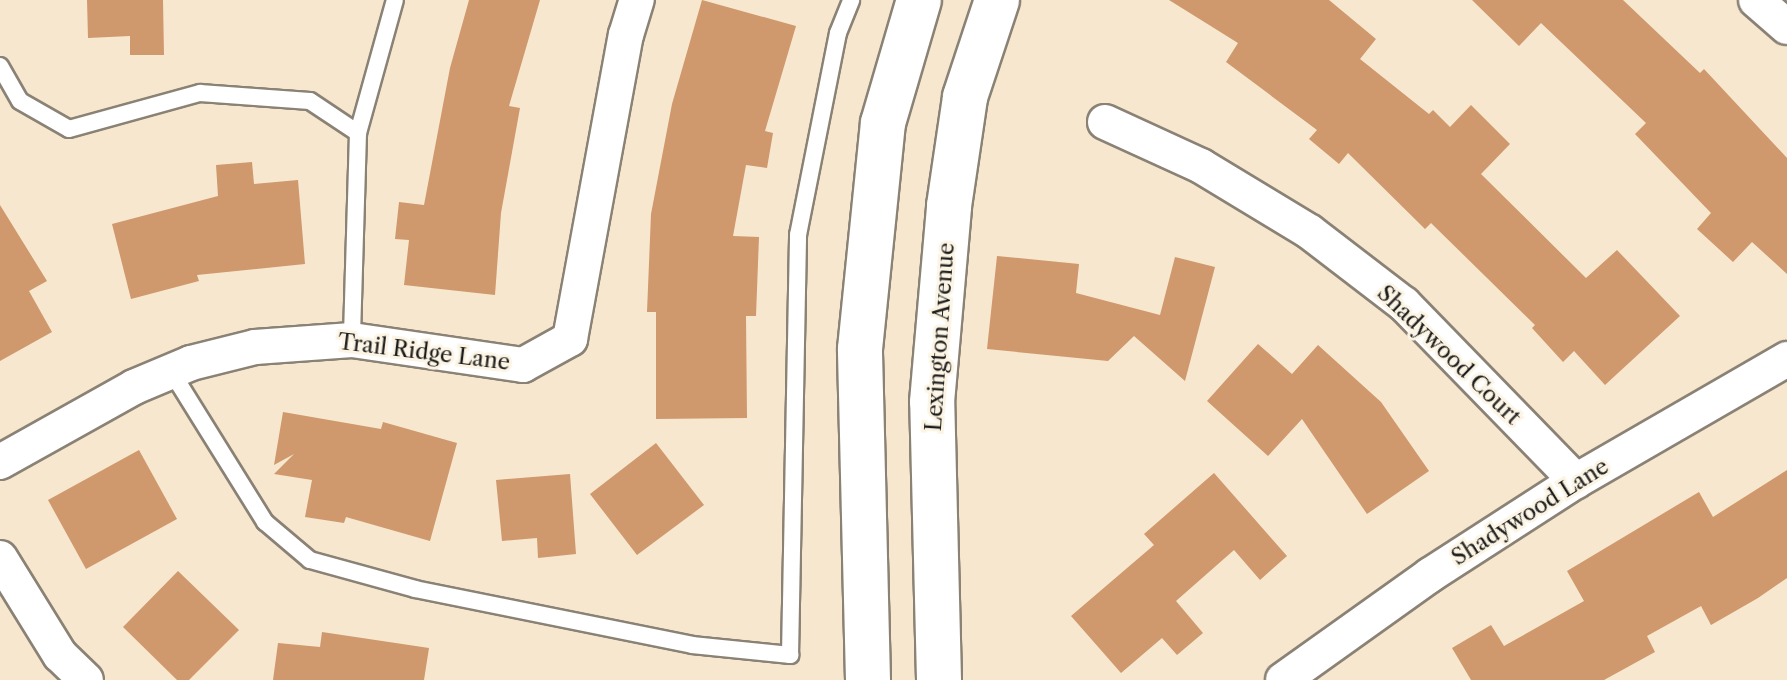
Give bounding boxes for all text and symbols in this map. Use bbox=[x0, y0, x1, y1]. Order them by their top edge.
street label: Lexington Avenue bbox=[920, 241, 960, 433]
street label: Shadywood Court bbox=[1372, 280, 1526, 430]
street label: Trail Ridge Lane bbox=[337, 328, 511, 376]
street label: Shadywood Lane bbox=[1447, 453, 1613, 571]

